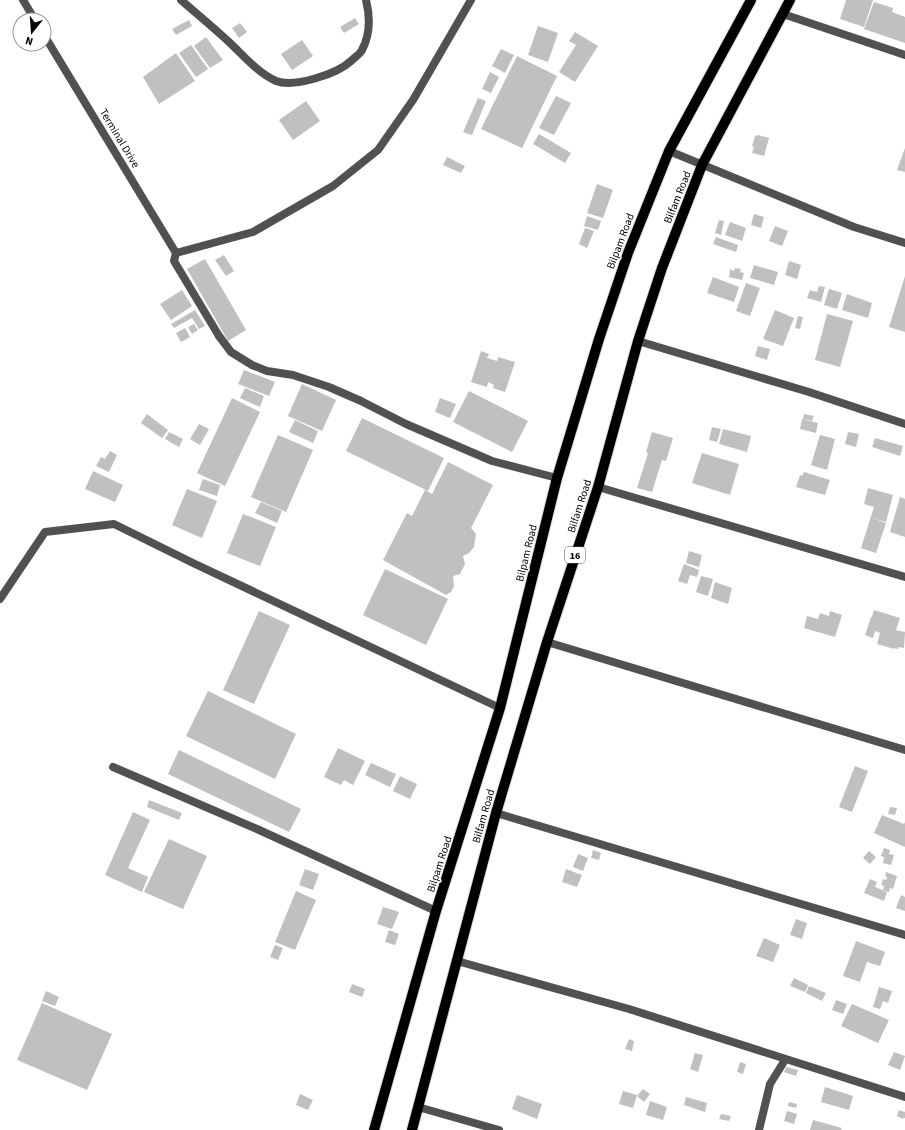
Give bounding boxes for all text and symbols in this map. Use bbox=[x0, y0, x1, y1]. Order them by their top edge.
north arrow bbox=[12, 12, 52, 52]
text: N bbox=[24, 33, 35, 49]
street label: Terminal Drive bbox=[96, 106, 143, 171]
street label: Bilfam Road bbox=[660, 169, 695, 226]
street label: Bilpam Road bbox=[603, 211, 638, 271]
street label: Bilfam Road bbox=[564, 477, 595, 535]
street label: Bilpam Road bbox=[512, 523, 541, 583]
road number: 16 bbox=[565, 547, 585, 563]
street label: Bilfam Road bbox=[469, 787, 498, 845]
street label: Bilpam Road bbox=[423, 834, 456, 894]

